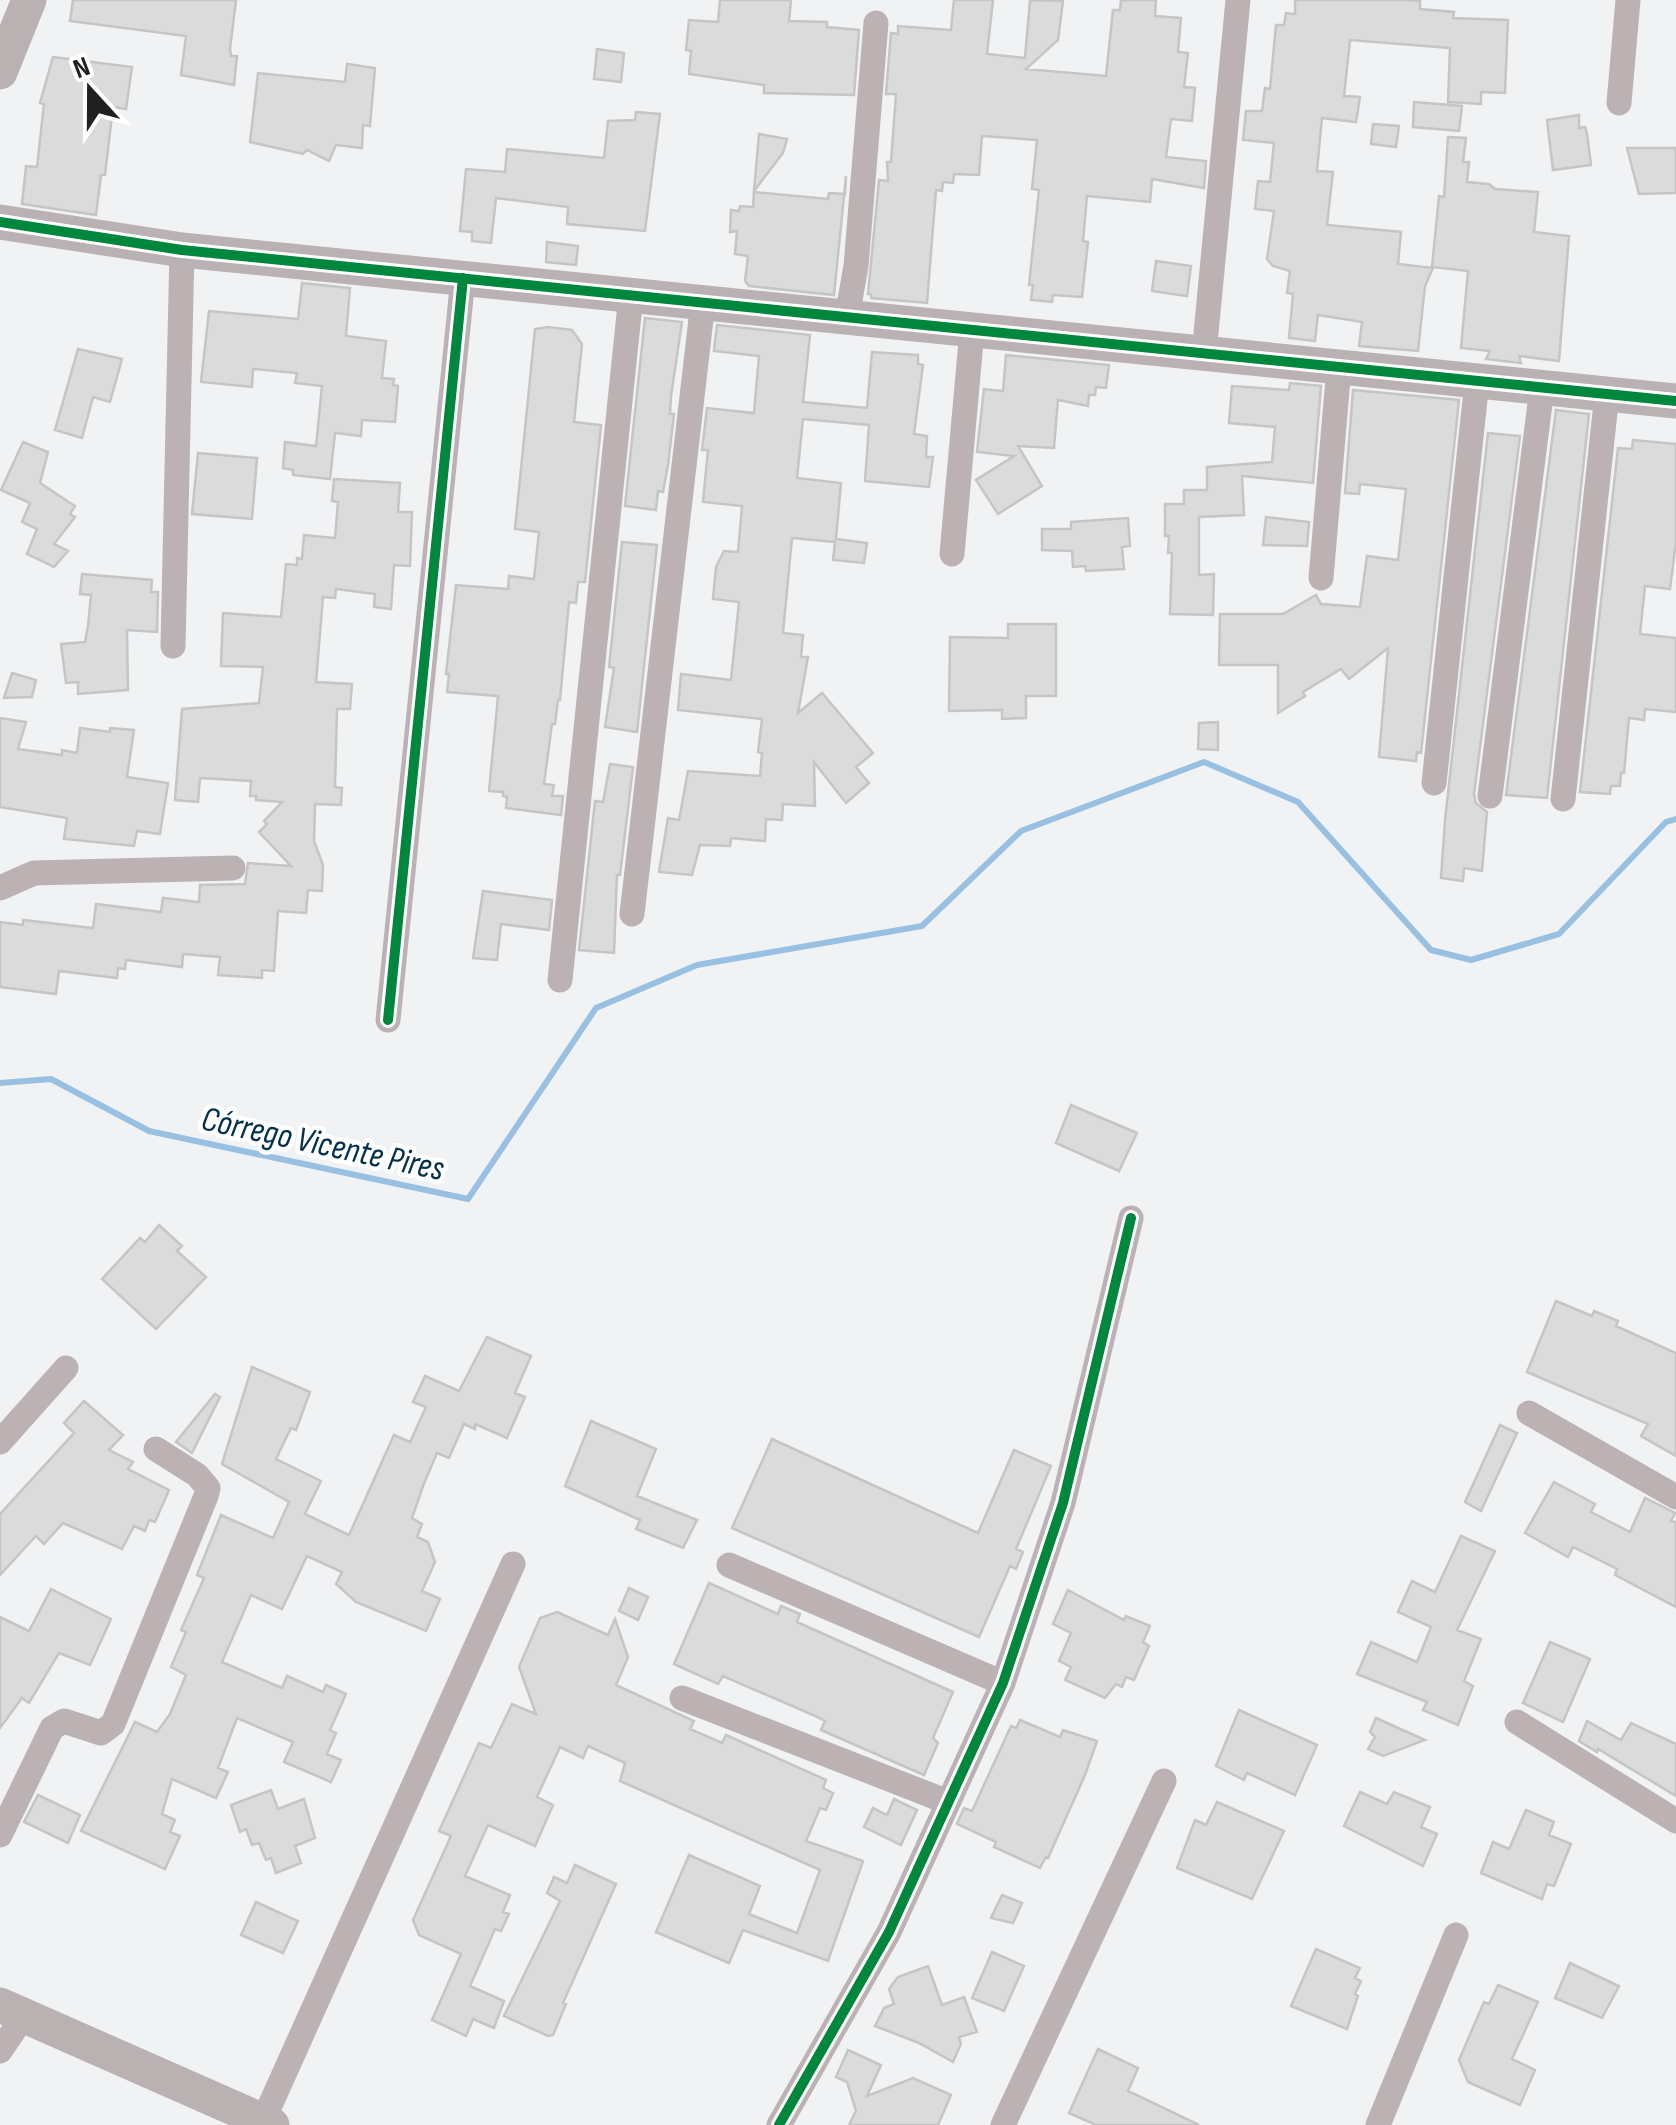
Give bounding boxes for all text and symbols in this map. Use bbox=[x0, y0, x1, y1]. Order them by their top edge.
north arrow bbox=[40, 40, 140, 140]
text: N bbox=[69, 50, 94, 86]
water label: Córrego Vicente Pires bbox=[198, 1098, 449, 1191]

